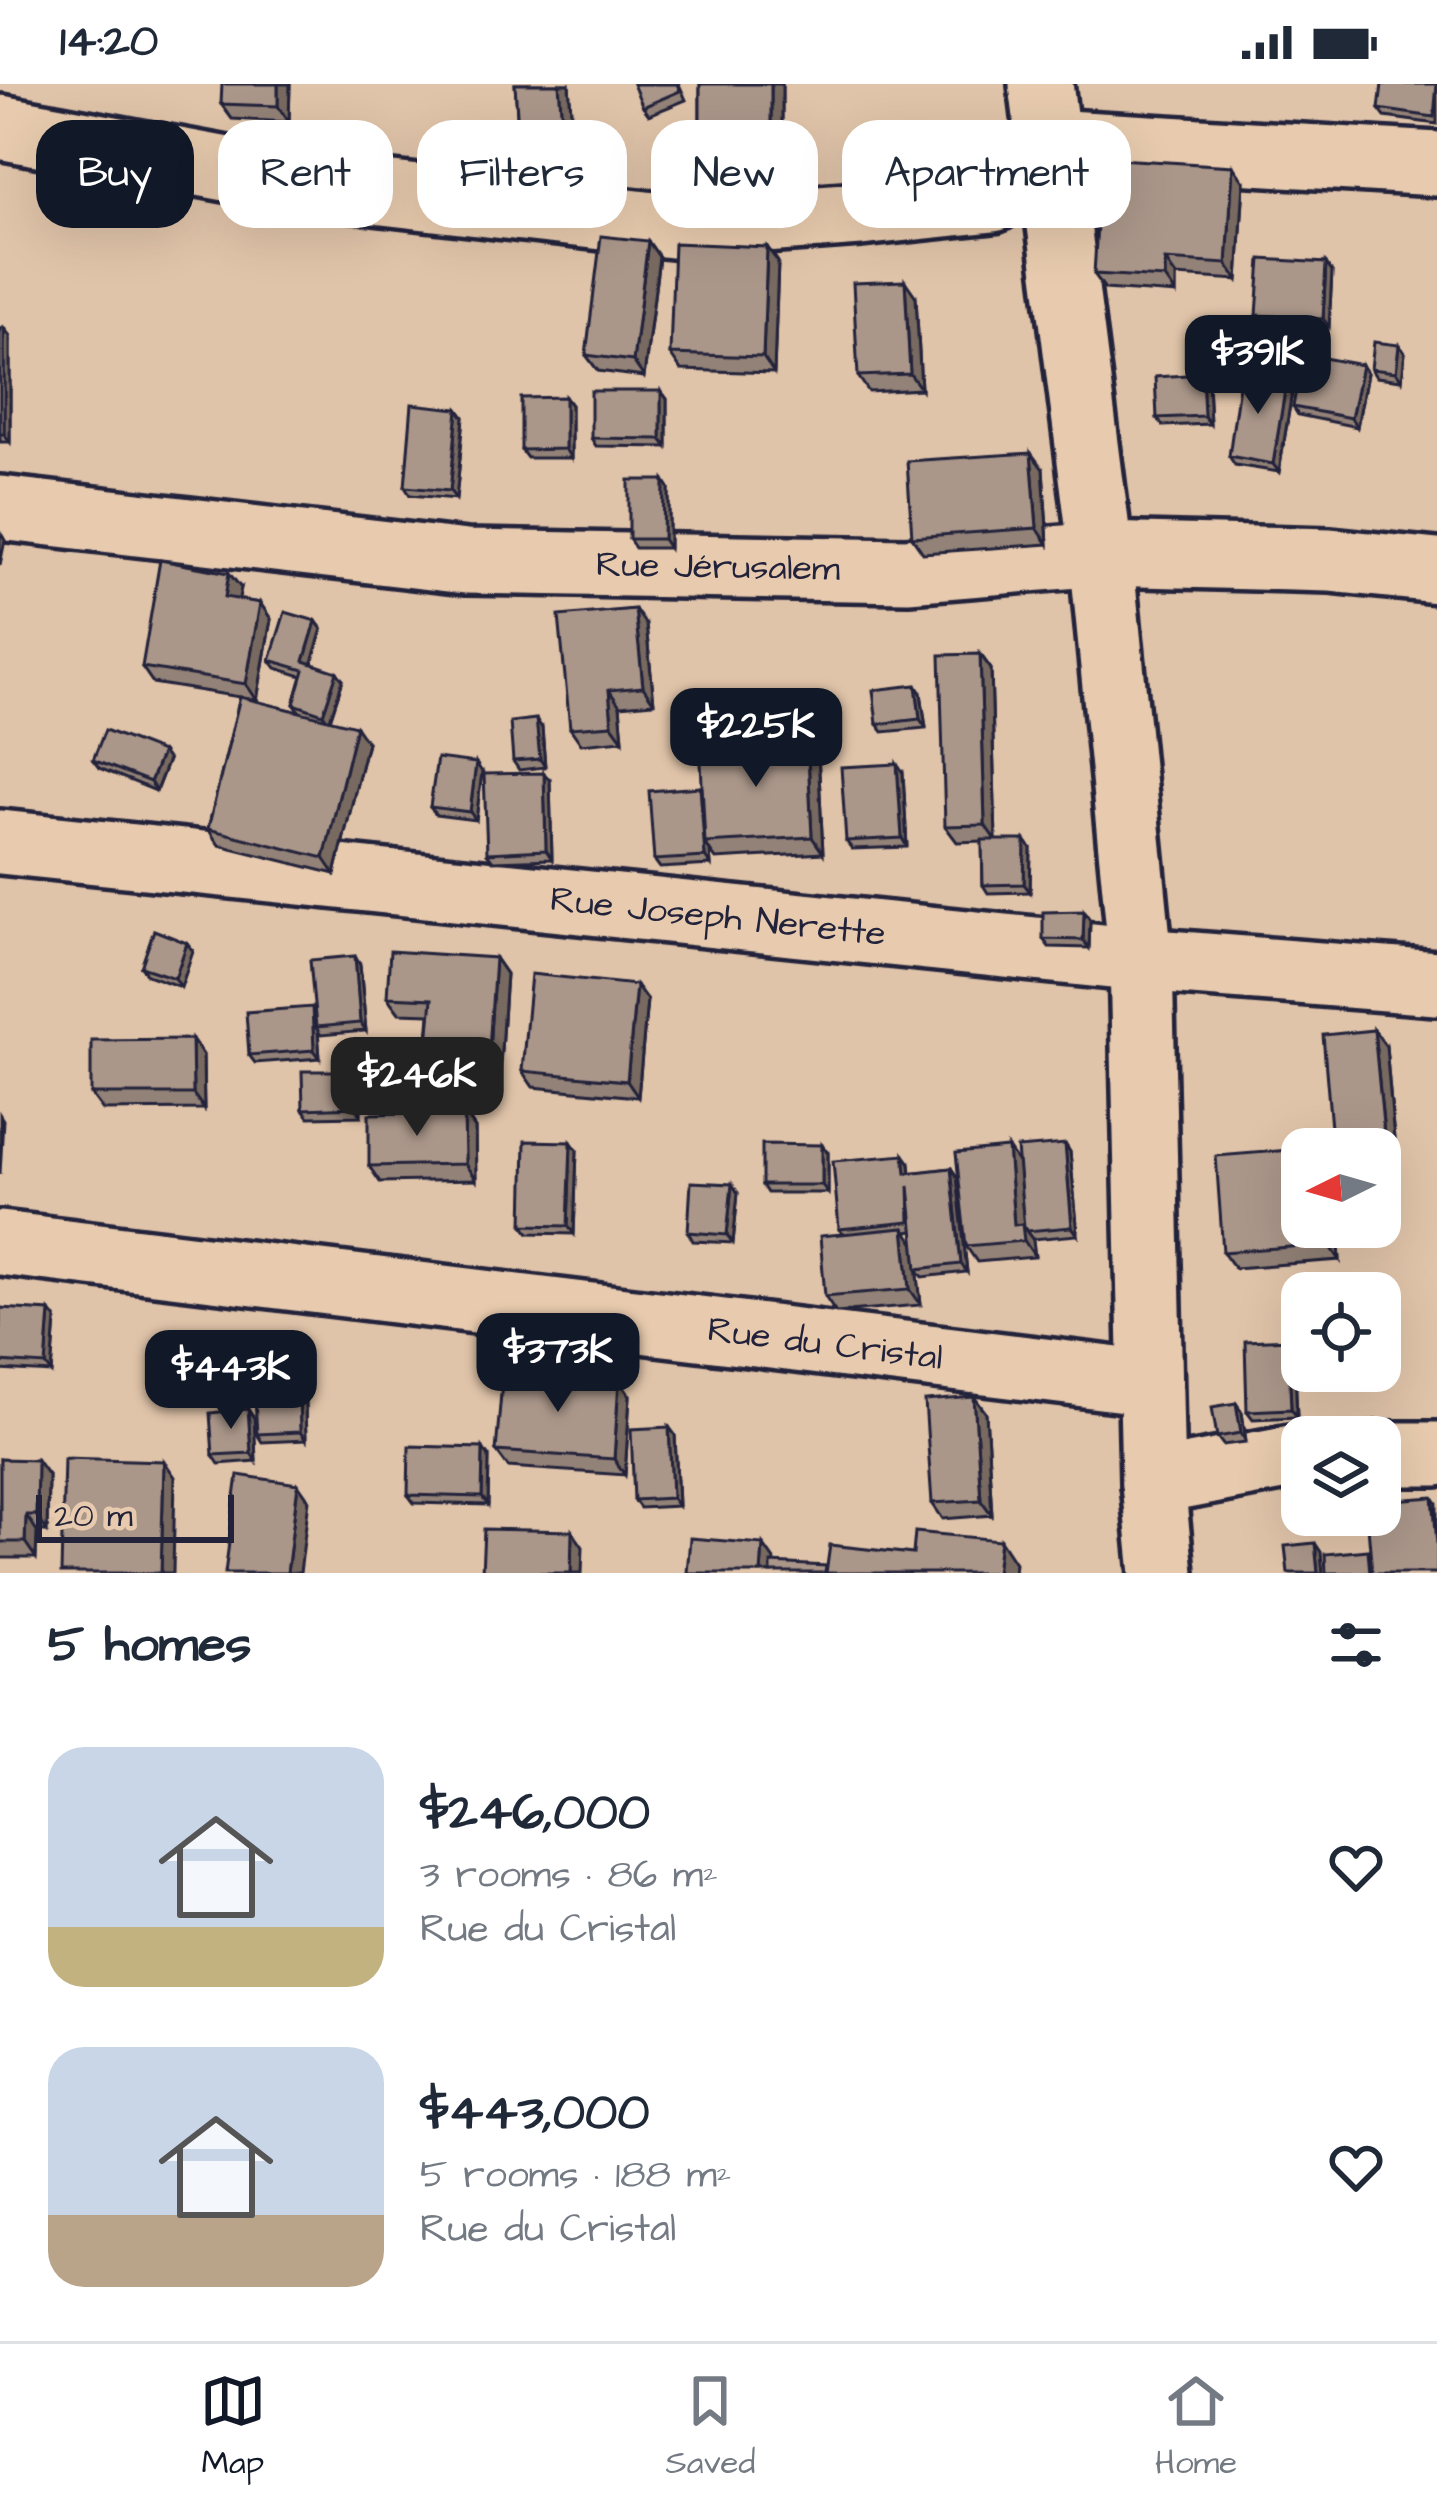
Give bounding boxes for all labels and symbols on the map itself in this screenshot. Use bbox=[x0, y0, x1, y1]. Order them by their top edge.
pin: $391K bbox=[1174, 315, 1342, 417]
street label: Rue Jérusalem bbox=[596, 539, 840, 595]
pin: $225K bbox=[672, 688, 840, 790]
street label: Rue Joseph Nerette bbox=[548, 874, 888, 960]
pin: $246K bbox=[333, 1037, 501, 1139]
north arrow bbox=[1281, 1128, 1401, 1248]
street label: Rue du Cristal bbox=[705, 1304, 945, 1384]
pin: $373K bbox=[474, 1313, 642, 1415]
pin: $443K bbox=[147, 1330, 315, 1432]
scale bar bbox=[36, 1489, 234, 1542]

